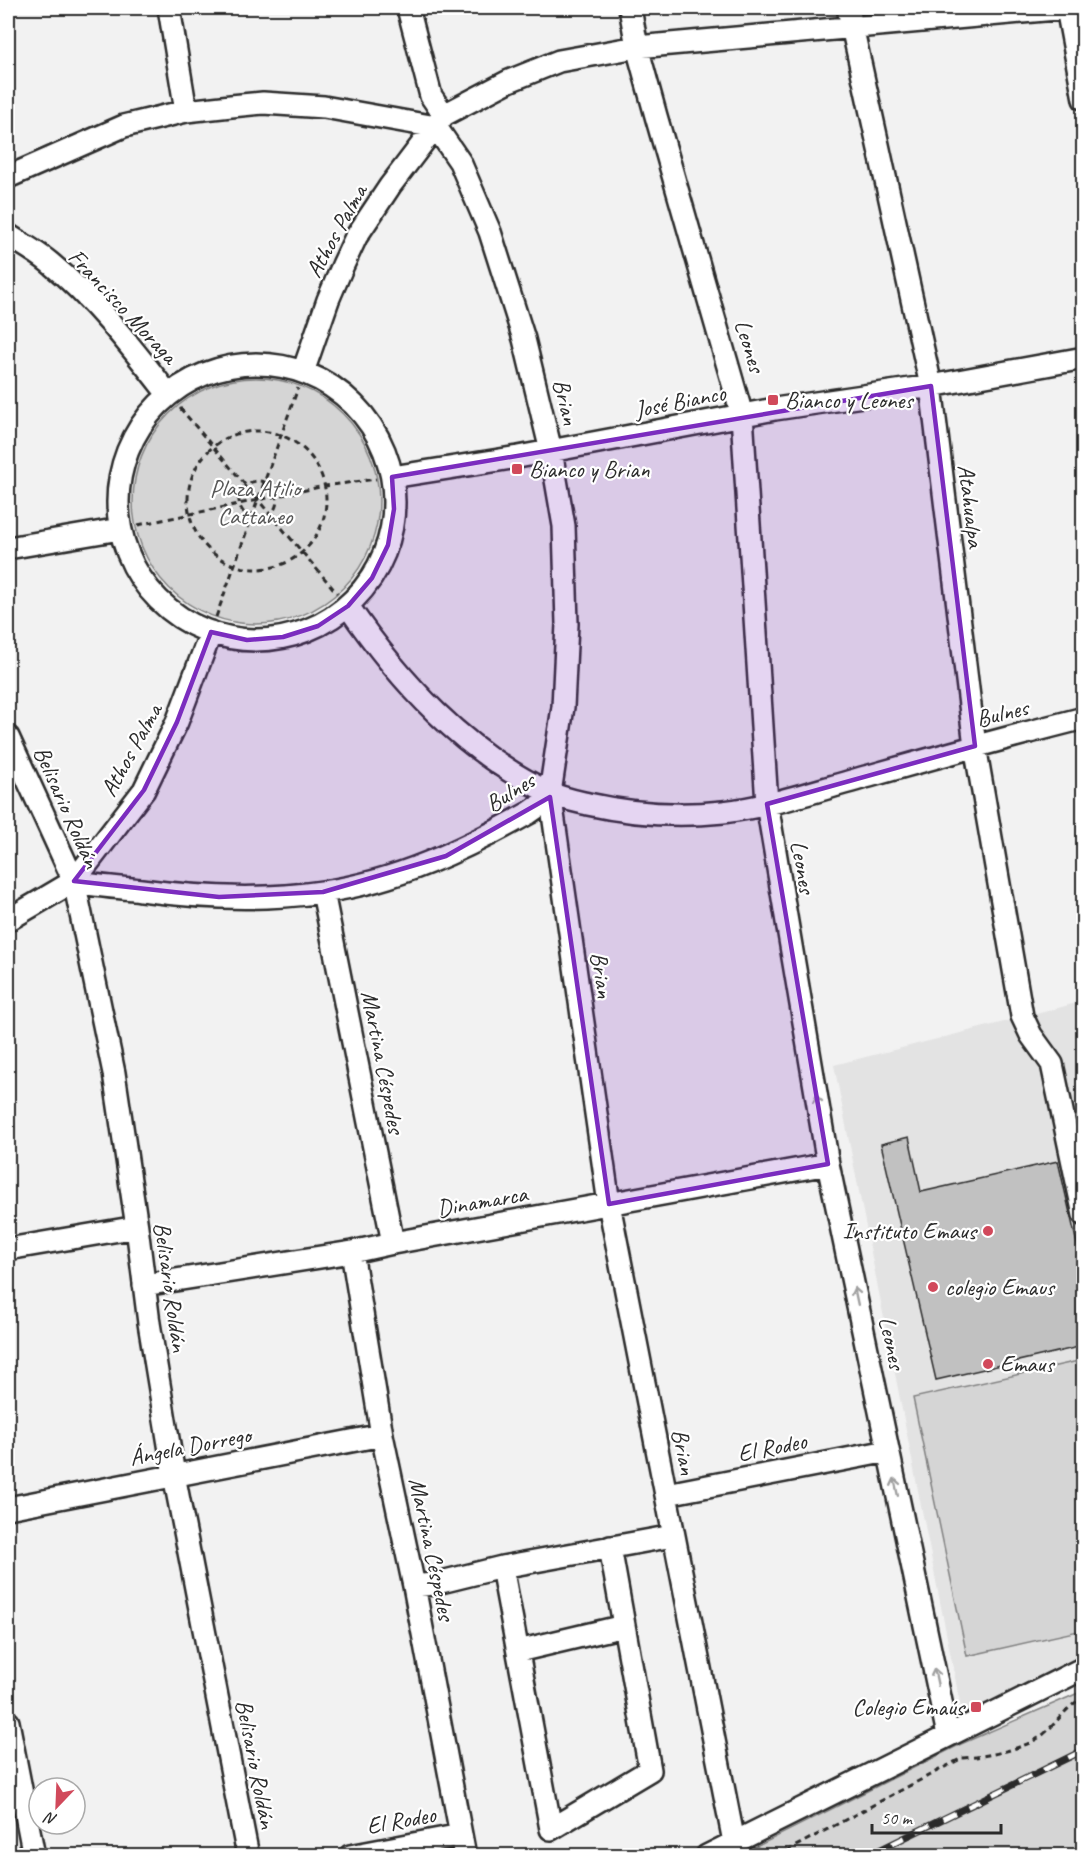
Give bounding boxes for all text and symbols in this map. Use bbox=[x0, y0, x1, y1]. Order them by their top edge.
street label: Athos Palma bbox=[298, 177, 375, 283]
street label: Francisco Moraga bbox=[62, 242, 186, 372]
street label: Leones bbox=[728, 316, 773, 378]
street label: Brian bbox=[546, 376, 586, 428]
street label: José Bianco bbox=[631, 377, 729, 425]
place label: Bianco y Leones bbox=[785, 385, 914, 415]
marker: Bianco y Leones bbox=[766, 393, 780, 407]
place label: Bianco y Brian bbox=[529, 454, 650, 484]
marker: Bianco y Brian bbox=[510, 462, 524, 476]
street label: Atahualpa bbox=[951, 463, 991, 551]
park label: Plaza Atilio Cattaneo bbox=[210, 473, 303, 531]
street label: Bulnes bbox=[973, 692, 1033, 734]
street label: Athos Palma bbox=[93, 696, 170, 802]
street label: Belisario Roldán bbox=[27, 741, 108, 874]
street label: Bulnes bbox=[480, 764, 542, 819]
street label: Leones bbox=[784, 838, 823, 898]
street label: Brian bbox=[584, 950, 620, 1000]
street label: Martina Céspedes bbox=[354, 988, 412, 1139]
one-way arrow bbox=[812, 1095, 823, 1115]
street label: Dinamarca bbox=[434, 1178, 531, 1224]
place label: Instituto Emaus bbox=[842, 1216, 979, 1246]
street label: Belisario Roldán bbox=[147, 1220, 195, 1355]
marker: Instituto Emaus bbox=[981, 1224, 995, 1238]
place label: colegio Emaus bbox=[945, 1272, 1056, 1302]
marker: colegio Emaus bbox=[926, 1280, 940, 1294]
one-way arrow bbox=[849, 1286, 861, 1305]
street label: Leones bbox=[872, 1314, 913, 1374]
place label: Emaus bbox=[1000, 1349, 1056, 1379]
marker: Emaus bbox=[981, 1357, 995, 1371]
street label: Ángela Dorrego bbox=[127, 1419, 256, 1472]
street label: El Rodeo bbox=[735, 1425, 810, 1468]
street label: Brian bbox=[665, 1426, 703, 1478]
street label: Martina Céspedes bbox=[402, 1475, 462, 1626]
one-way arrow bbox=[890, 1477, 901, 1497]
one-way arrow bbox=[930, 1668, 941, 1688]
place label: Colegio Emaús bbox=[852, 1692, 967, 1722]
street label: Belisario Roldán bbox=[229, 1697, 283, 1832]
marker: Colegio Emaús bbox=[969, 1700, 983, 1714]
north arrow bbox=[27, 1776, 87, 1836]
scale bar bbox=[872, 1797, 1001, 1835]
street label: El Rodeo bbox=[364, 1799, 439, 1841]
text: N bbox=[40, 1807, 60, 1830]
text: 50 m bbox=[881, 1807, 914, 1829]

